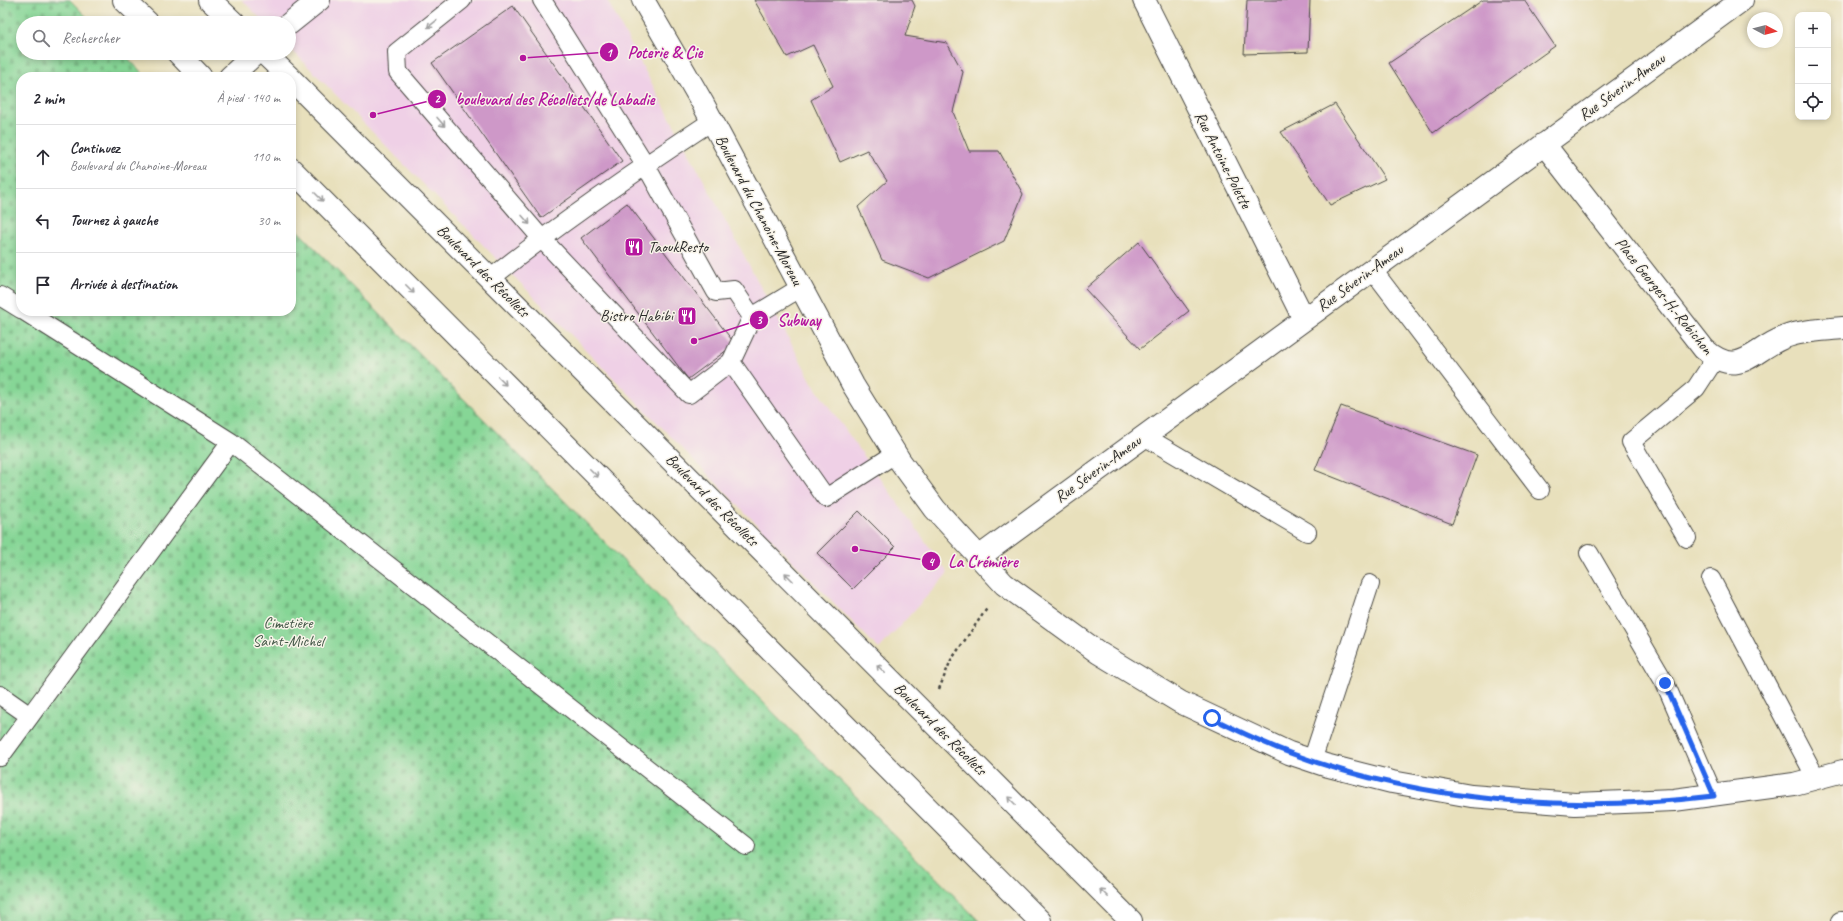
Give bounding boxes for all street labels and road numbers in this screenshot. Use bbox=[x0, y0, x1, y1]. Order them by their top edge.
street label: Rue Séverin-Ameau bbox=[1575, 48, 1670, 125]
street label: Rue Antoine-Polette bbox=[1190, 108, 1257, 213]
street label: Boulevard du Chanoine-Moreau bbox=[711, 131, 808, 290]
street label: Boulevard des Récollets bbox=[432, 220, 535, 323]
street label: Place Georges-H.-Robichon bbox=[1611, 233, 1718, 359]
street label: Rue Séverin-Ameau bbox=[1313, 239, 1408, 316]
street label: Rue Séverin-Ameau bbox=[1051, 430, 1146, 507]
street label: Boulevard des Récollets bbox=[661, 449, 764, 552]
street label: Boulevard des Récollets bbox=[889, 678, 992, 781]

